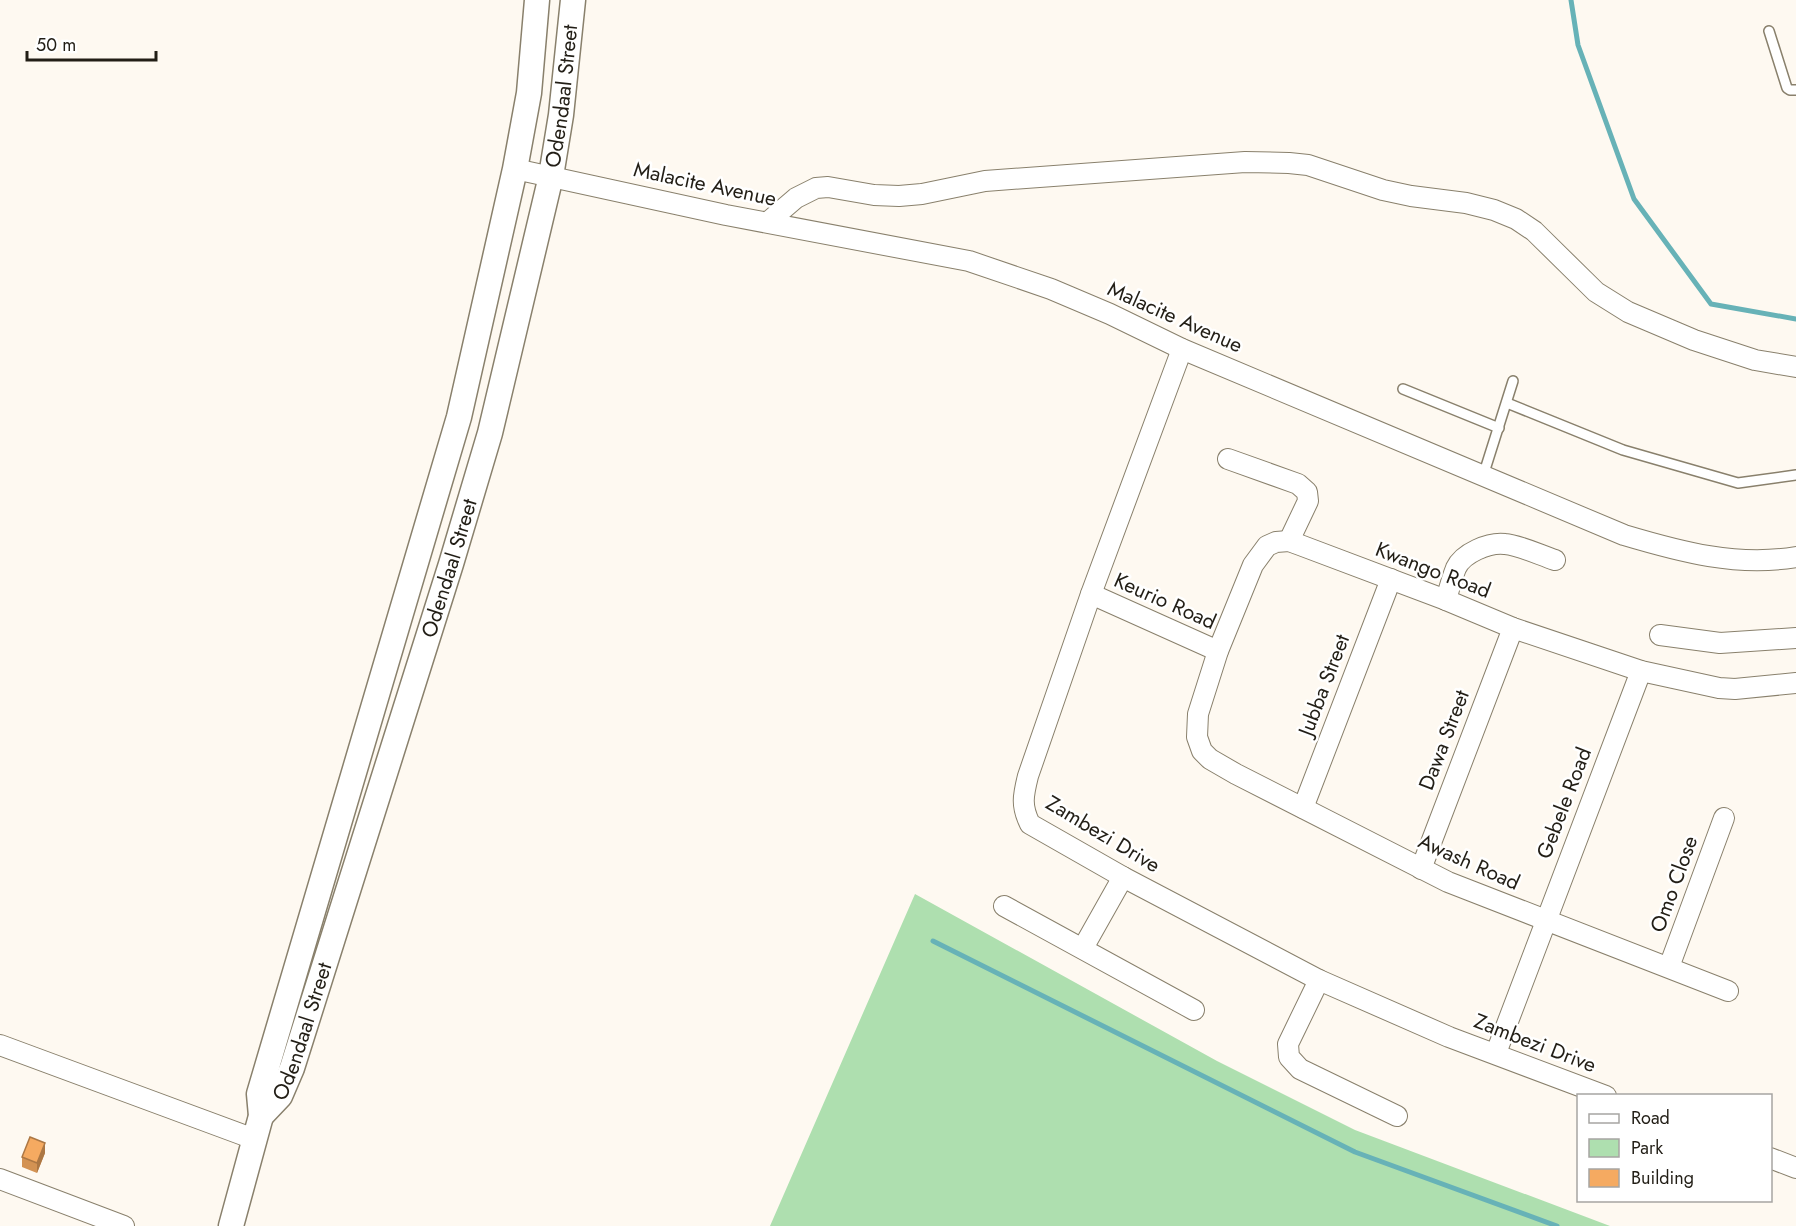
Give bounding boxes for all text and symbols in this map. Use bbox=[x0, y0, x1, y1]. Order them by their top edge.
street label: Odendaal Street bbox=[538, 23, 585, 170]
scale bar bbox=[27, 24, 156, 62]
text: 50 m bbox=[36, 32, 76, 58]
street label: Malacite Avenue bbox=[631, 154, 779, 214]
street label: Malacite Avenue bbox=[1103, 274, 1248, 360]
street label: Odendaal Street bbox=[414, 495, 485, 641]
street label: Kwango Road bbox=[1371, 534, 1495, 606]
street label: Keurio Road bbox=[1109, 565, 1221, 637]
street label: Jubba Street bbox=[1290, 630, 1357, 743]
street label: Dawa Street bbox=[1411, 686, 1477, 794]
street label: Gebele Road bbox=[1529, 743, 1599, 863]
street label: Zambezi Drive bbox=[1040, 788, 1166, 880]
street label: Awash Road bbox=[1413, 826, 1525, 898]
street label: Omo Close bbox=[1643, 831, 1705, 936]
street label: Odendaal Street bbox=[265, 959, 339, 1105]
street label: Zambezi Drive bbox=[1470, 1006, 1601, 1080]
legend bbox=[1577, 1094, 1772, 1202]
text: Road bbox=[1631, 1105, 1670, 1131]
text: Park bbox=[1631, 1135, 1663, 1161]
text: Building bbox=[1631, 1165, 1694, 1191]

